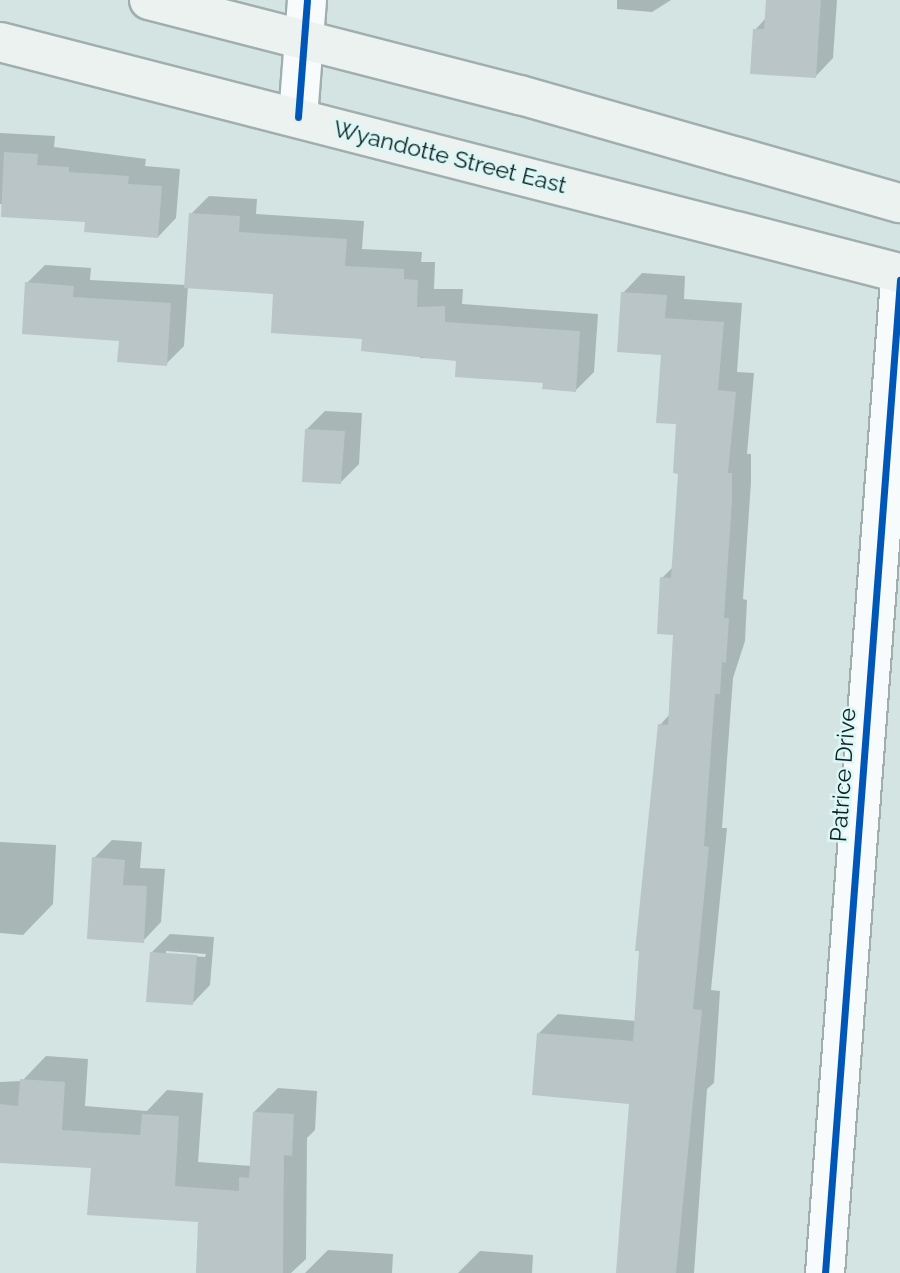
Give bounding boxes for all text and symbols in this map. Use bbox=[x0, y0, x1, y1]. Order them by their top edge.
street label: Wyandotte Street East bbox=[331, 115, 569, 199]
street label: Patrice Drive bbox=[825, 707, 861, 843]

